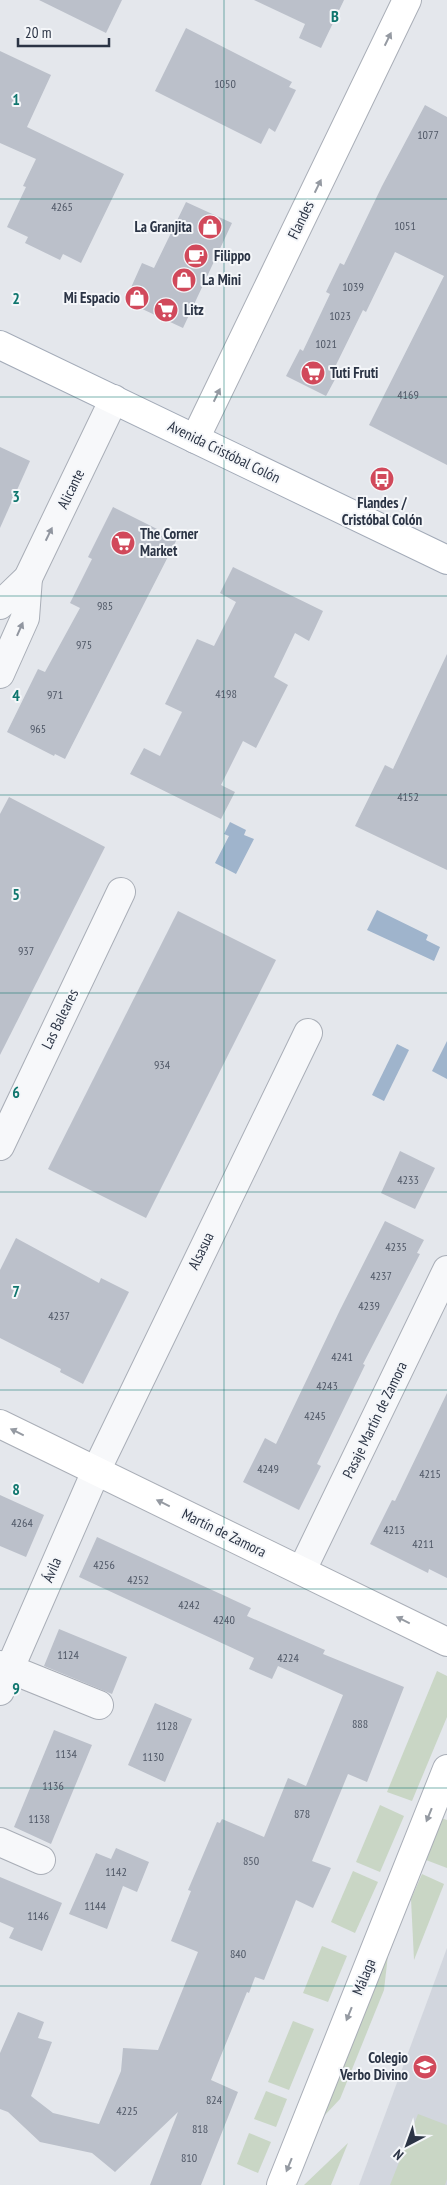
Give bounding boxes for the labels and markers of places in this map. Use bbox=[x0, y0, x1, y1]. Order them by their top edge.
shop icon: La Granjita bbox=[197, 214, 223, 240]
place label: La Granjita bbox=[134, 217, 192, 236]
cafe icon: Filippo bbox=[183, 243, 209, 269]
place label: Filippo bbox=[214, 246, 251, 265]
shop icon: La Mini bbox=[171, 267, 197, 293]
place label: La Mini bbox=[202, 270, 241, 289]
shop icon: Mi Espacio bbox=[124, 285, 150, 311]
place label: Mi Espacio bbox=[64, 288, 120, 307]
supermarket icon: Litz bbox=[153, 297, 179, 323]
place label: Litz bbox=[184, 300, 204, 319]
supermarket icon: Tuti Fruti bbox=[300, 360, 326, 386]
place label: Tuti Fruti bbox=[330, 363, 378, 382]
bus stop icon: Flandes / Cristóbal Colón bbox=[369, 466, 395, 492]
place label: Flandes / Cristóbal Colón bbox=[342, 493, 422, 529]
place label: The Corner Market bbox=[140, 524, 199, 560]
supermarket icon: The Corner Market bbox=[110, 530, 136, 556]
place label: Colegio Verbo Divino bbox=[339, 2048, 408, 2084]
school or university icon: Colegio Verbo Divino bbox=[412, 2054, 438, 2080]

